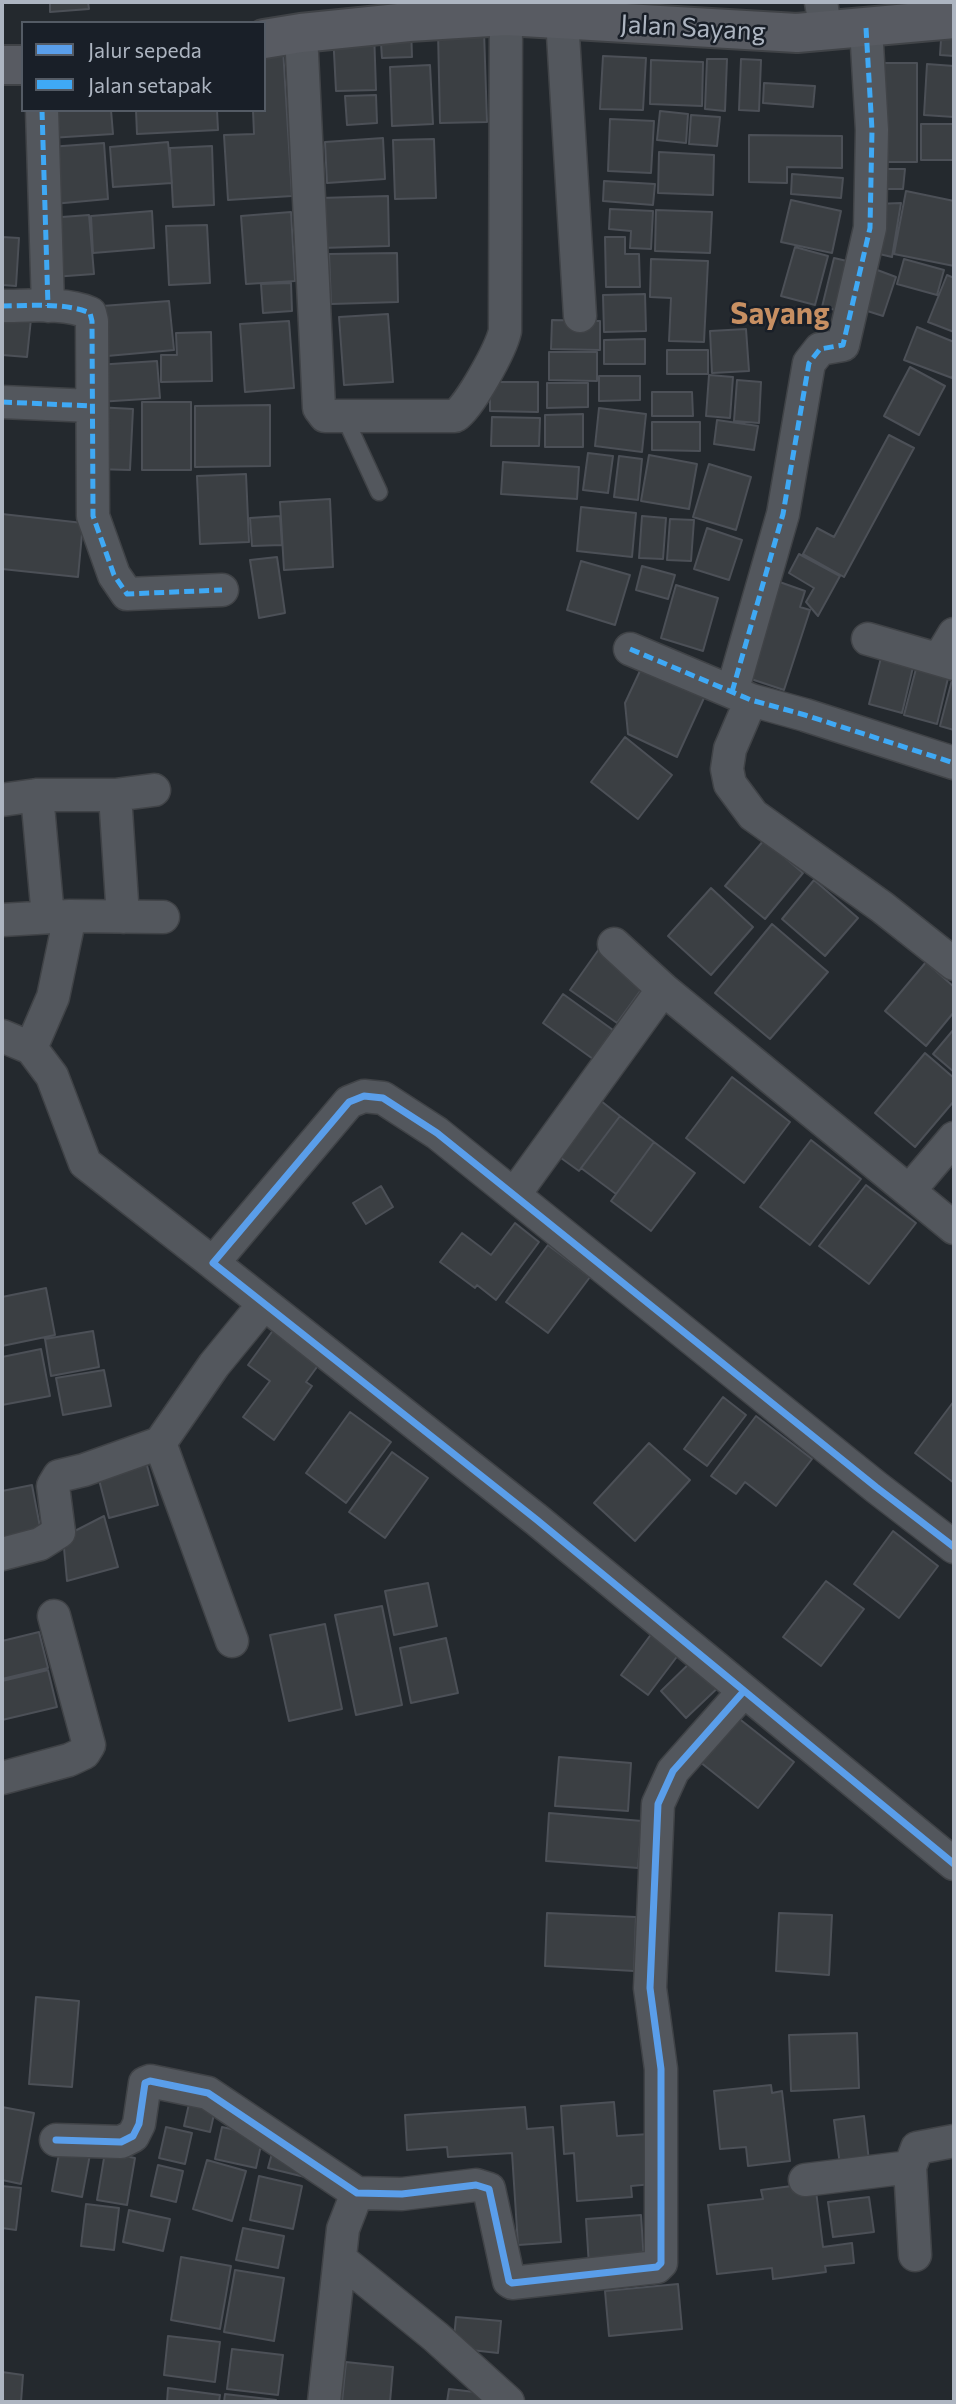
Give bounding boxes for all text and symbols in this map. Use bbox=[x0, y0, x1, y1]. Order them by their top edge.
street label: Jalan Sayang bbox=[619, 9, 767, 47]
legend bbox=[21, 21, 266, 112]
text: Jalur sepeda bbox=[88, 37, 202, 62]
text: Jalan setapak bbox=[88, 72, 212, 97]
district label: Sayang bbox=[730, 296, 830, 332]

